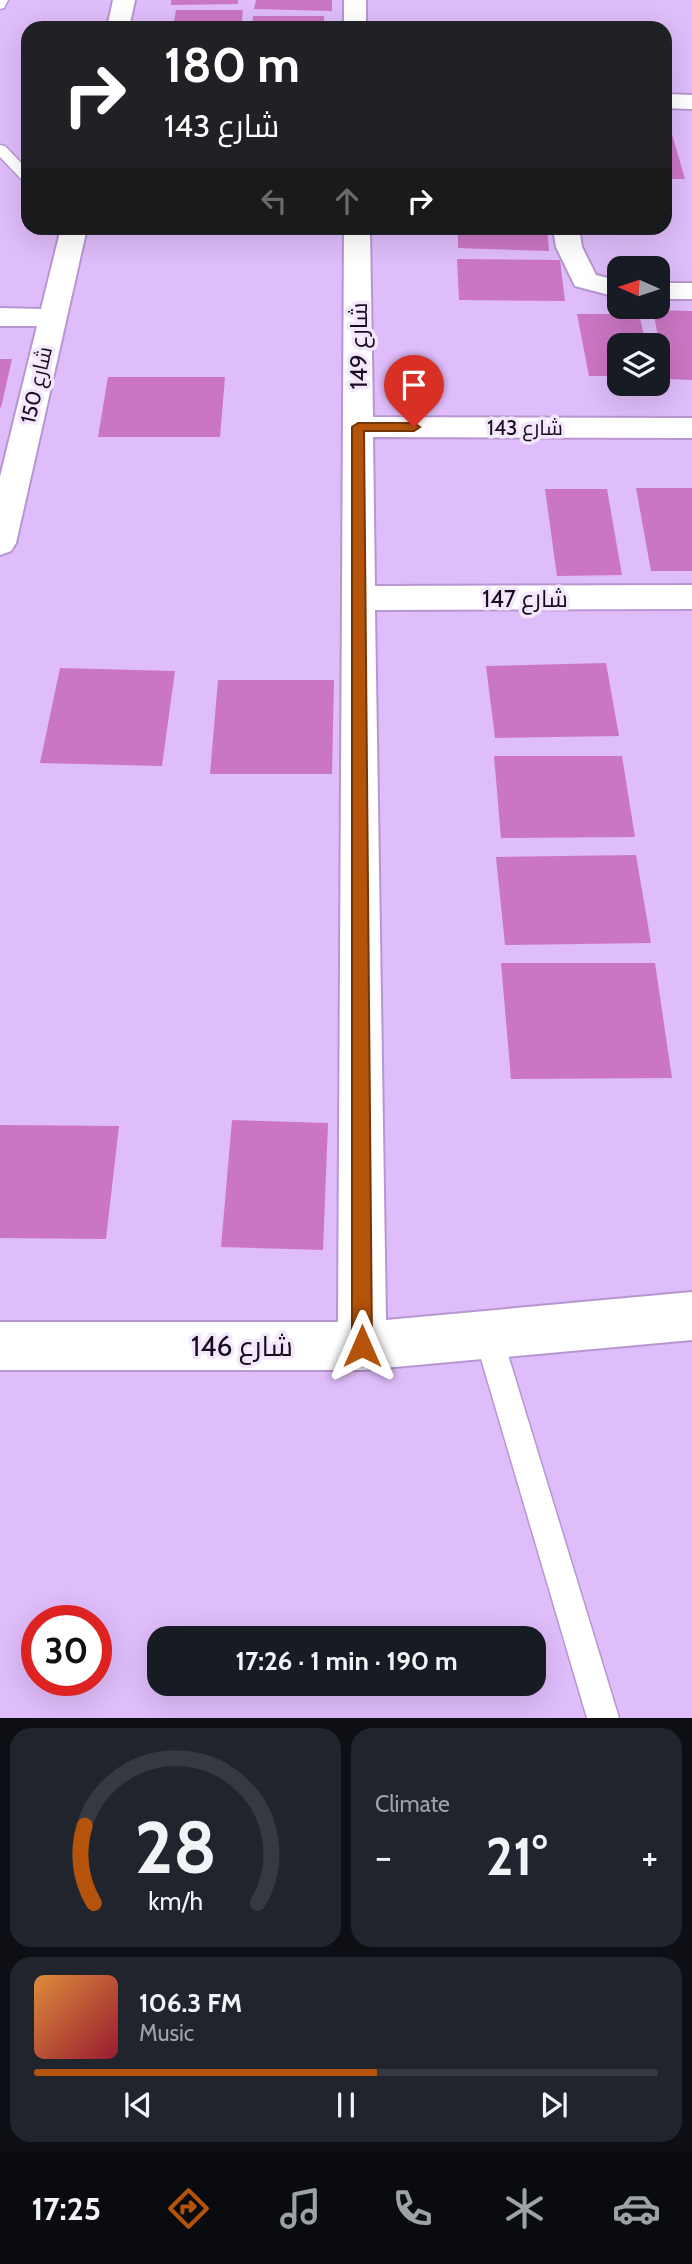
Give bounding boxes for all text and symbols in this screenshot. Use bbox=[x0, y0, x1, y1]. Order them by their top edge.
text: 180 m bbox=[164, 35, 300, 94]
icon: right bbox=[49, 49, 140, 140]
text: شارع 143 bbox=[164, 106, 279, 145]
icon: left bbox=[255, 182, 293, 220]
icon: ahead bbox=[328, 182, 366, 220]
icon: right bbox=[401, 182, 439, 220]
north arrow bbox=[607, 256, 670, 318]
map controls bbox=[607, 256, 670, 396]
street label: شارع 149 bbox=[344, 302, 375, 390]
button: layers bbox=[607, 333, 670, 396]
street label: شارع 150 bbox=[15, 344, 59, 426]
pin bbox=[384, 355, 444, 427]
icon: arrive bbox=[395, 366, 433, 404]
street label: شارع 143 bbox=[487, 415, 563, 442]
street label: شارع 147 bbox=[482, 584, 568, 615]
position arrow bbox=[325, 1309, 399, 1383]
street label: شارع 146 bbox=[191, 1329, 293, 1365]
speed limit sign: 30 bbox=[21, 1605, 112, 1696]
text: 17:26 · 1 min · 190 m bbox=[235, 1645, 458, 1677]
text: Climate bbox=[375, 1790, 450, 1818]
text: 28 bbox=[134, 1804, 217, 1892]
text: 21° bbox=[486, 1825, 547, 1888]
text: − bbox=[375, 1833, 392, 1880]
text: + bbox=[641, 1833, 658, 1880]
text: km/h bbox=[148, 1886, 203, 1916]
text: 106.3 FM bbox=[139, 1987, 242, 2019]
text: Music bbox=[139, 2019, 194, 2047]
icon: previous bbox=[119, 2086, 157, 2124]
icon: pause bbox=[327, 2086, 365, 2124]
icon: next bbox=[535, 2086, 573, 2124]
icon: directions bbox=[164, 2184, 213, 2233]
icon: music bbox=[276, 2184, 325, 2233]
icon: phone bbox=[388, 2184, 437, 2233]
icon: climate bbox=[500, 2184, 549, 2233]
icon: car bbox=[612, 2184, 661, 2233]
text: 17:25 bbox=[31, 2189, 101, 2228]

